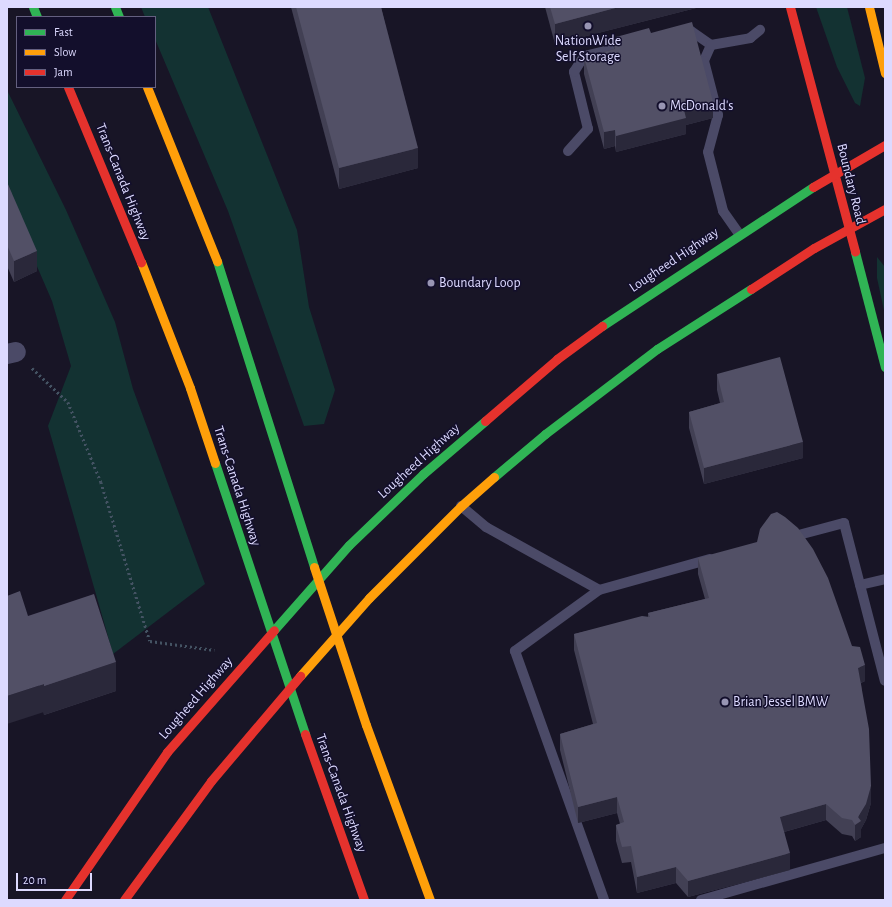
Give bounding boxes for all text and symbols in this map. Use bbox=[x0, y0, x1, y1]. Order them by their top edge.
legend bbox=[16, 16, 156, 88]
marker: NationWide Self Storage bbox=[583, 21, 593, 31]
text: Fast bbox=[54, 26, 73, 38]
place label: NationWide Self Storage bbox=[555, 33, 621, 66]
text: Slow bbox=[54, 46, 76, 58]
text: Jam bbox=[54, 66, 73, 78]
place label: McDonald's bbox=[670, 98, 733, 114]
marker: McDonald's bbox=[657, 101, 667, 111]
street label: Trans-Canada Highway bbox=[92, 121, 154, 243]
street label: Boundary Road bbox=[833, 142, 869, 226]
street label: Lougheed Highway bbox=[626, 224, 722, 296]
place label: Boundary Loop bbox=[439, 275, 521, 291]
marker: Boundary Loop bbox=[426, 278, 436, 288]
street label: Lougheed Highway bbox=[375, 420, 463, 502]
street label: Trans-Canada Highway bbox=[210, 424, 264, 548]
street label: Lougheed Highway bbox=[155, 653, 237, 743]
place label: Brian Jessel BMW bbox=[733, 694, 828, 710]
marker: Brian Jessel BMW bbox=[720, 697, 730, 707]
street label: Trans-Canada Highway bbox=[312, 731, 370, 855]
scale bar bbox=[18, 865, 94, 891]
text: 20 m bbox=[23, 874, 46, 886]

